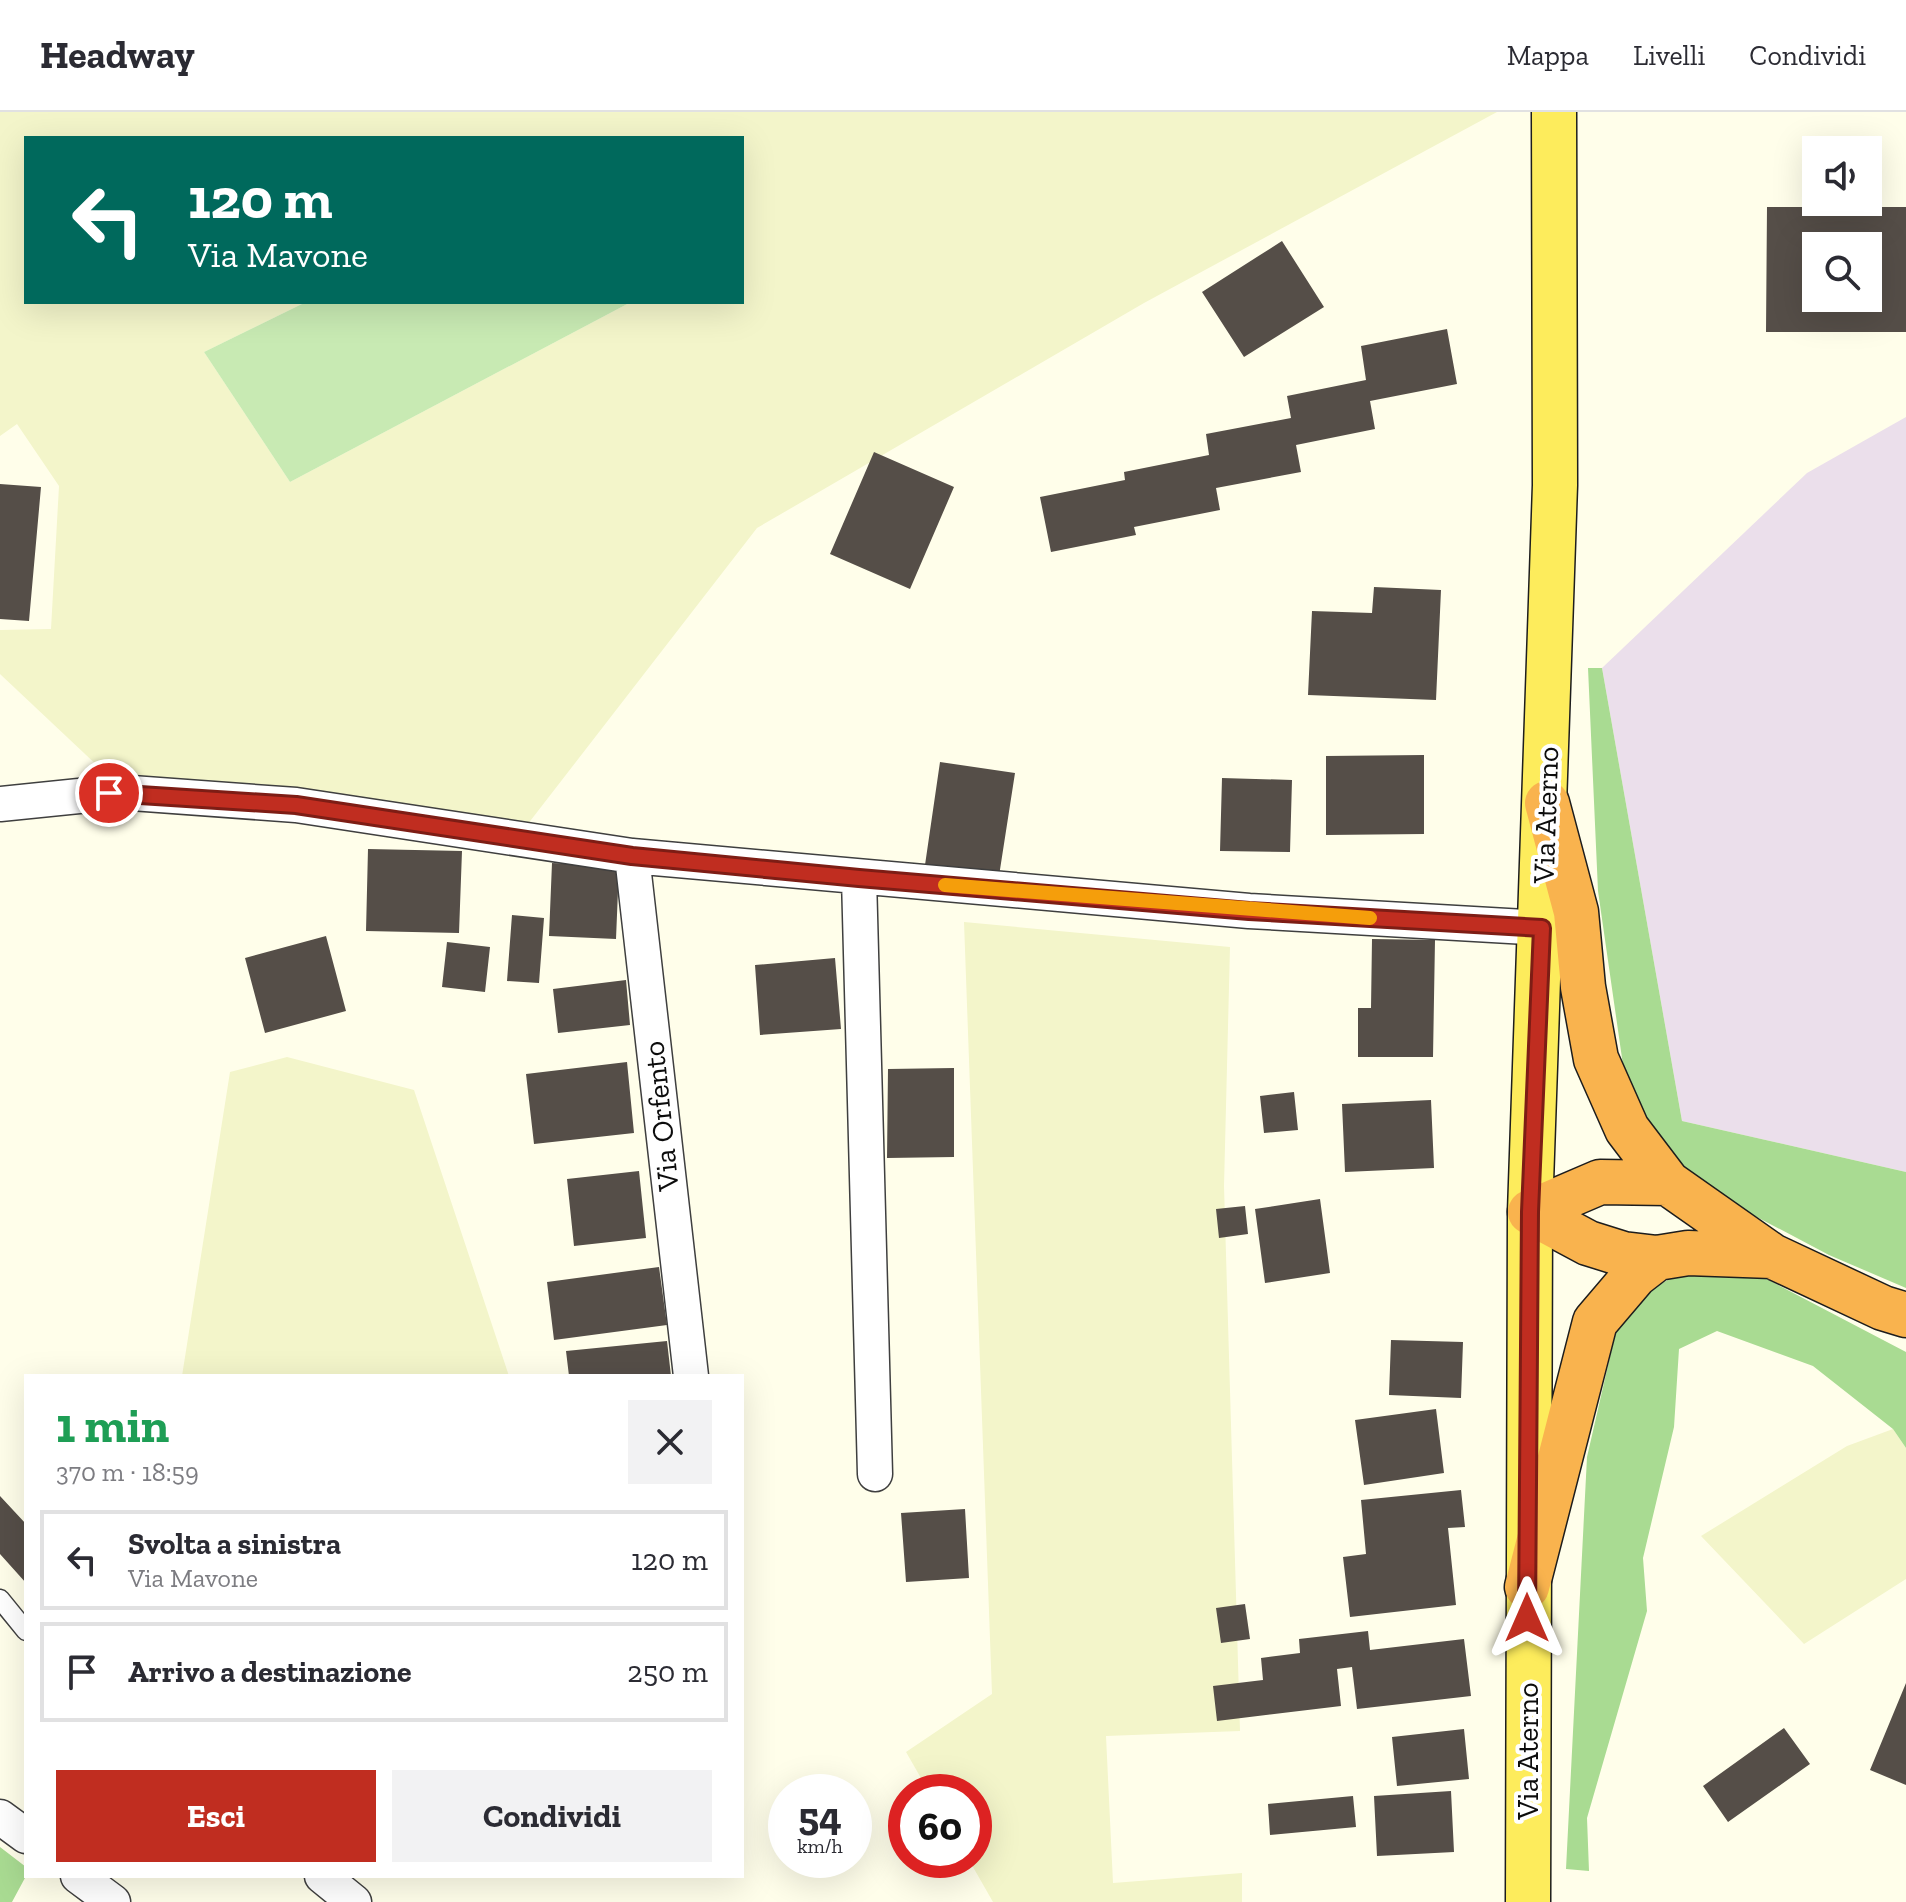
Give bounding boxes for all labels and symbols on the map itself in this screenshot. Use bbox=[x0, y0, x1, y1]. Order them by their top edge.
street label: Via Aterno bbox=[1526, 746, 1566, 885]
pin bbox=[75, 759, 143, 827]
street label: Via Orfento bbox=[635, 1039, 687, 1194]
position arrow bbox=[1485, 1576, 1569, 1660]
street label: Via Aterno bbox=[1510, 1682, 1546, 1821]
speed limit sign: 60 bbox=[888, 1774, 992, 1878]

